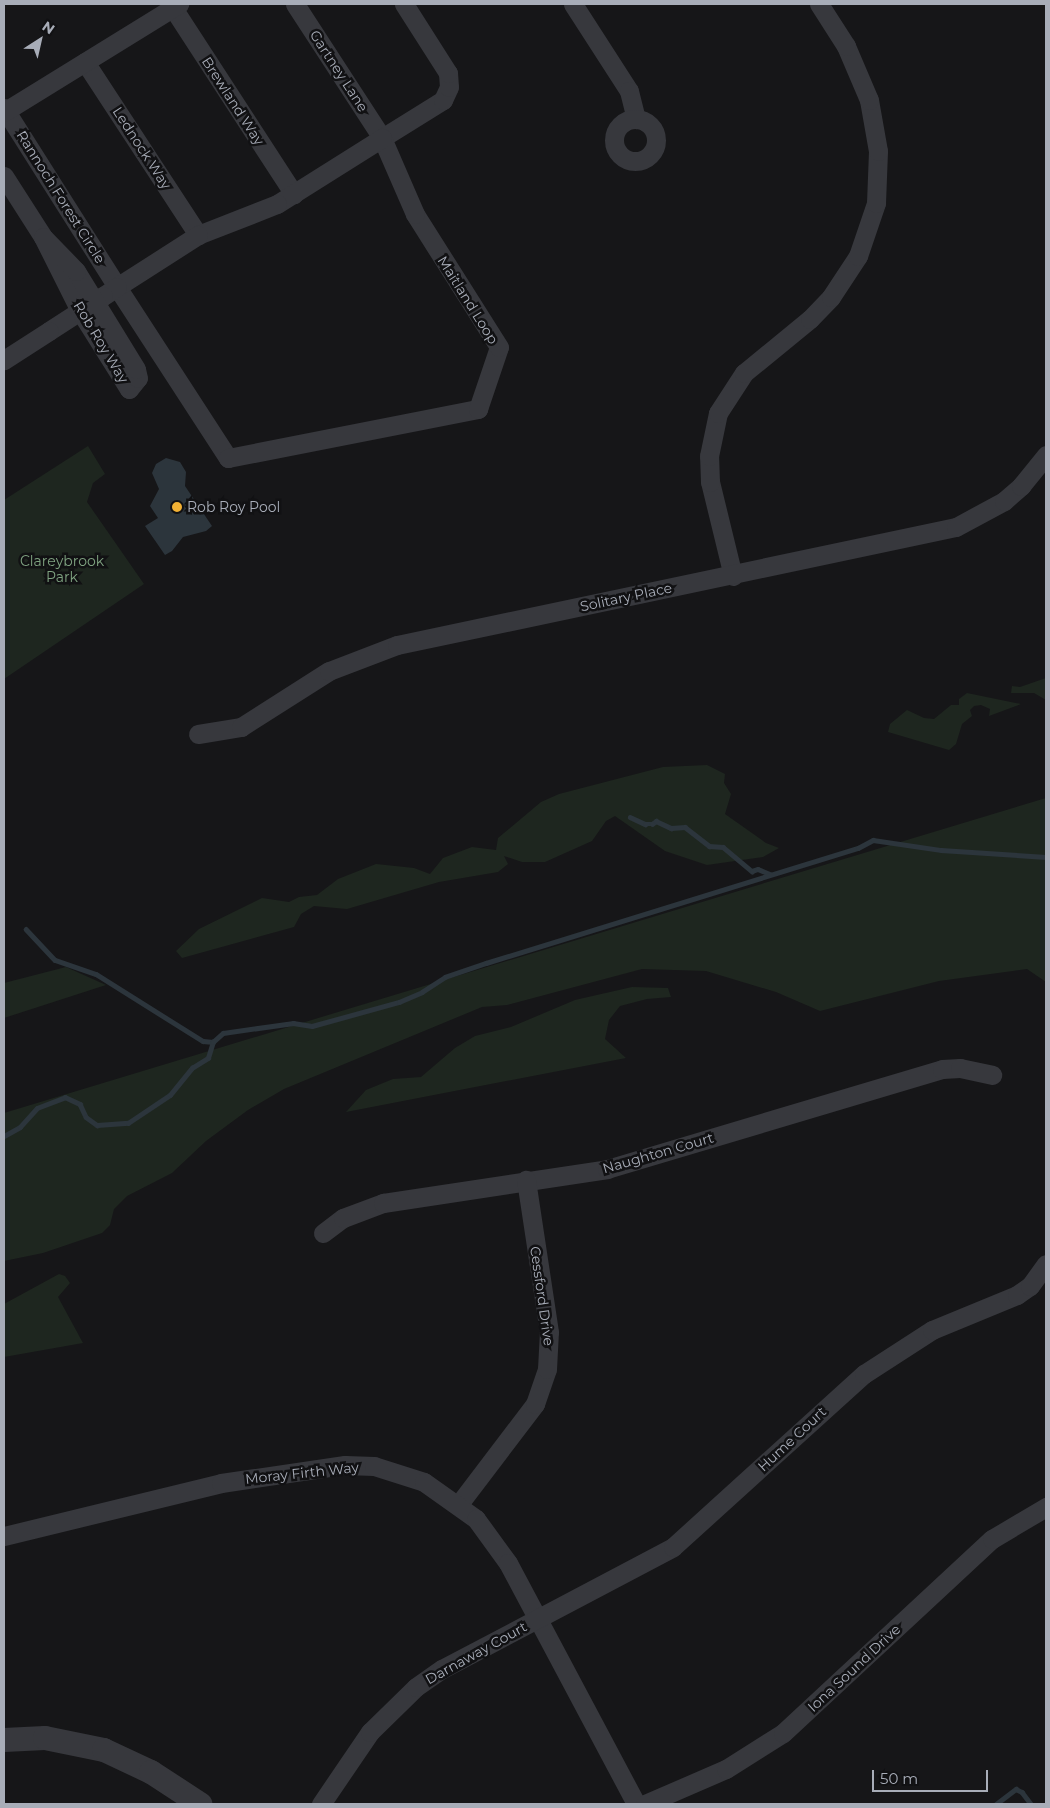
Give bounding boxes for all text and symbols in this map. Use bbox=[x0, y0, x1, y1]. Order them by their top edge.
north arrow bbox=[15, 15, 65, 65]
text: N bbox=[39, 17, 58, 38]
street label: Gartney Lane bbox=[306, 27, 372, 115]
street label: Brewland Way bbox=[198, 54, 268, 148]
street label: Lednock Way bbox=[109, 104, 175, 192]
street label: Rannoch Forest Circle bbox=[13, 127, 109, 267]
street label: Maitland Loop bbox=[434, 253, 502, 347]
street label: Rob Roy Way bbox=[70, 298, 132, 386]
place label: Rob Roy Pool bbox=[187, 499, 280, 515]
marker: Rob Roy Pool bbox=[171, 501, 183, 513]
park label: Clareybrook Park bbox=[20, 553, 104, 586]
street label: Solitary Place bbox=[579, 579, 673, 615]
street label: Naughton Court bbox=[601, 1129, 715, 1177]
street label: Cessford Drive bbox=[527, 1245, 557, 1347]
street label: Hume Court bbox=[754, 1403, 830, 1475]
street label: Moray Firth Way bbox=[244, 1459, 360, 1487]
street label: Darnaway Court bbox=[422, 1618, 530, 1688]
street label: Iona Sound Drive bbox=[804, 1621, 904, 1715]
scale bar bbox=[875, 1760, 991, 1792]
text: 50 m bbox=[880, 1769, 918, 1788]

